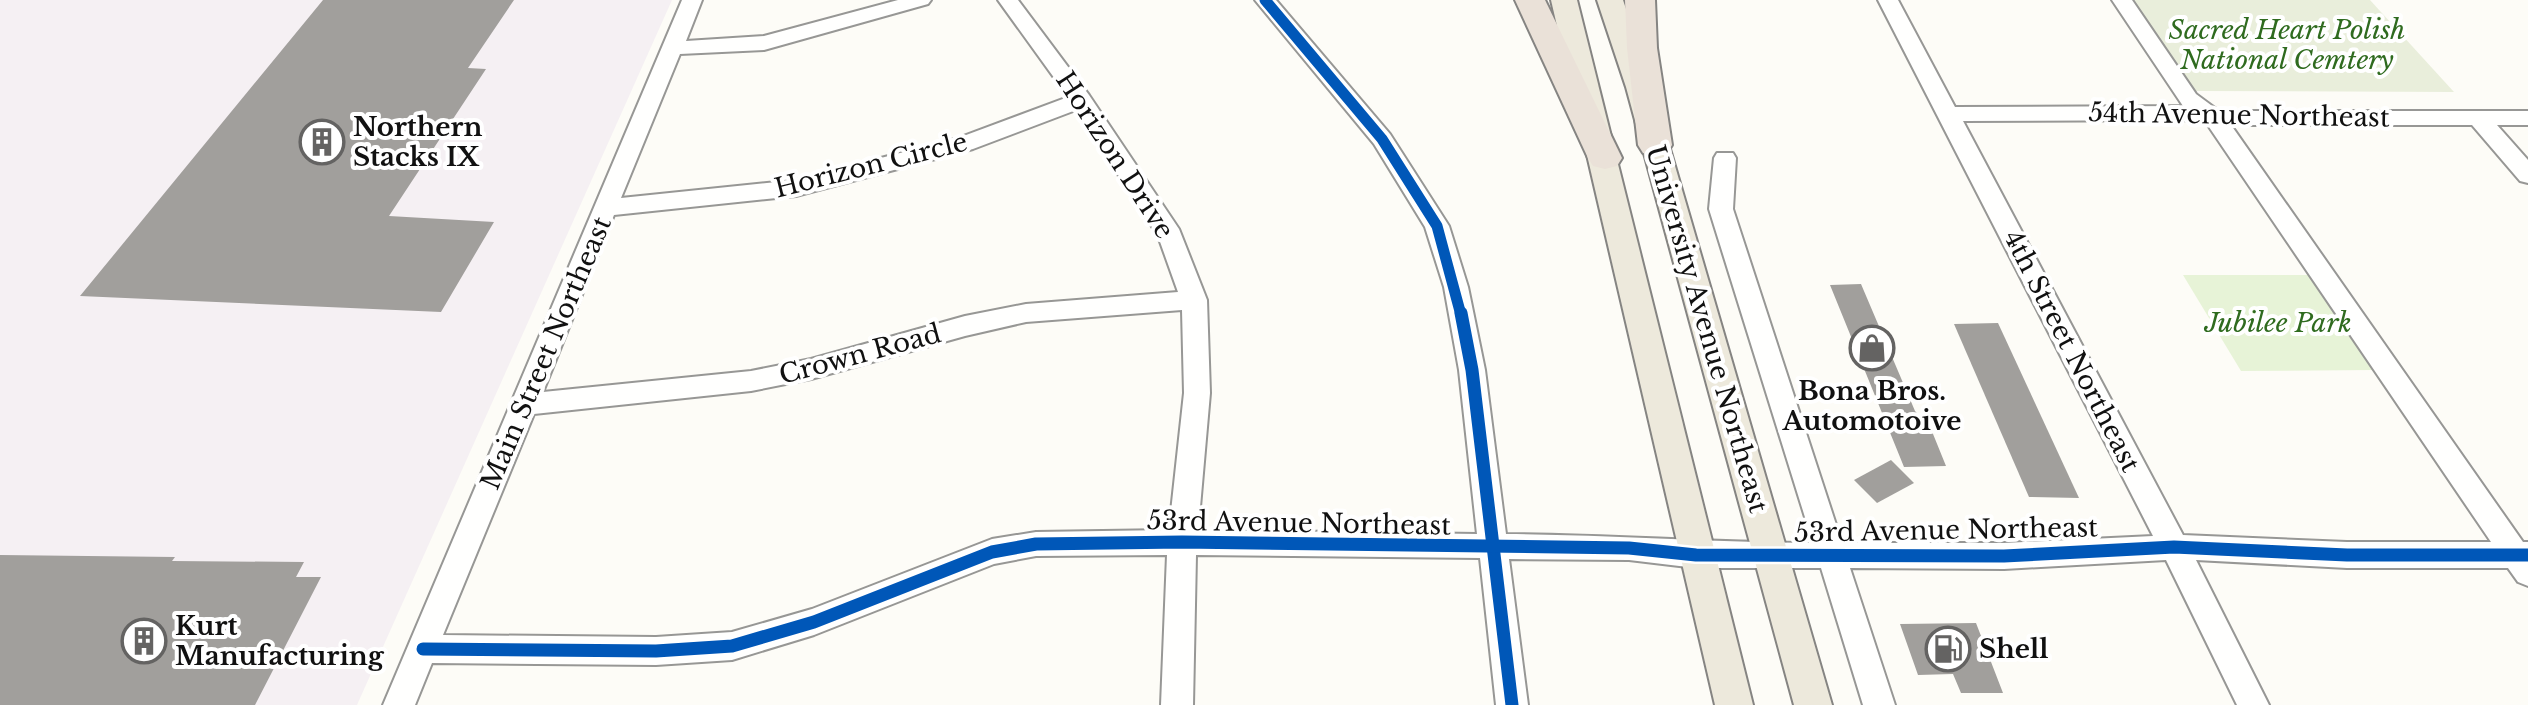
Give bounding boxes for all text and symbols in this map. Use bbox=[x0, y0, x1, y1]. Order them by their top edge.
park label: Sacred Heart Polish National Cemtery bbox=[2169, 14, 2405, 76]
street label: Horizon Drive bbox=[1049, 65, 1181, 245]
street label: 54th Avenue Northeast bbox=[2088, 96, 2390, 134]
place label: Northern Stacks IX bbox=[353, 111, 483, 173]
building icon: Northern Stacks IX bbox=[298, 118, 346, 166]
street label: Horizon Circle bbox=[771, 126, 971, 204]
street label: University Avenue Northeast bbox=[1639, 142, 1775, 517]
street label: Main Street Northeast bbox=[474, 212, 618, 494]
street label: 4th Street Northeast bbox=[1997, 225, 2147, 477]
park label: Jubilee Park bbox=[2203, 307, 2352, 339]
street label: Crown Road bbox=[776, 317, 944, 391]
shop icon: Bona Bros. Automotoive bbox=[1848, 324, 1896, 372]
place label: Bona Bros. Automotoive bbox=[1782, 375, 1961, 437]
street label: 53rd Avenue Northeast bbox=[1147, 504, 1451, 542]
street label: 53rd Avenue Northeast bbox=[1794, 511, 2098, 549]
place label: Kurt Manufacturing bbox=[175, 610, 385, 672]
building icon: Kurt Manufacturing bbox=[120, 617, 168, 665]
fuel station icon: Shell bbox=[1924, 625, 1972, 673]
place label: Shell bbox=[1979, 633, 2048, 665]

